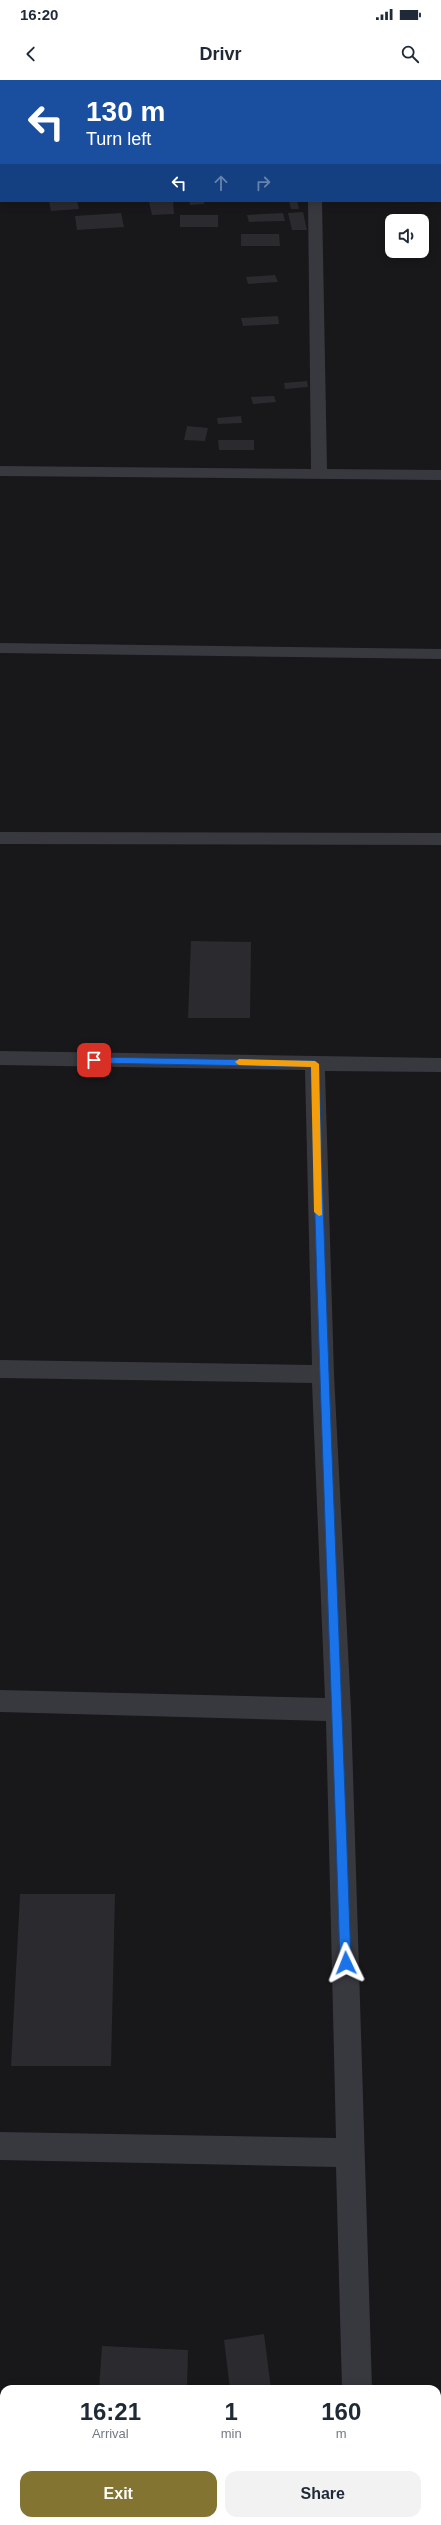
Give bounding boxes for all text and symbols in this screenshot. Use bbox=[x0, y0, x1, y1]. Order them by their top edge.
text: 16:20 bbox=[20, 6, 58, 23]
icon: back bbox=[20, 43, 42, 65]
icon: search bbox=[399, 43, 421, 65]
text: Drivr bbox=[199, 44, 242, 64]
icon: left bbox=[20, 96, 72, 148]
text: 130 m bbox=[86, 96, 165, 127]
text: Turn left bbox=[86, 129, 151, 149]
icon: left bbox=[168, 172, 190, 194]
icon: ahead bbox=[210, 172, 232, 194]
icon: right bbox=[252, 172, 274, 194]
map controls bbox=[385, 214, 429, 258]
button: sound bbox=[385, 214, 429, 258]
pin bbox=[77, 1043, 111, 1077]
icon: arrive bbox=[83, 1049, 105, 1071]
position arrow bbox=[325, 1942, 367, 1984]
text: 16:21 bbox=[80, 2398, 141, 2425]
text: 1 bbox=[224, 2398, 238, 2425]
text: 160 bbox=[321, 2398, 361, 2425]
text: Arrival bbox=[92, 2426, 129, 2441]
text: min bbox=[221, 2426, 242, 2441]
text: m bbox=[336, 2426, 347, 2441]
button: Exit bbox=[20, 2471, 217, 2517]
button: Share bbox=[225, 2471, 421, 2517]

